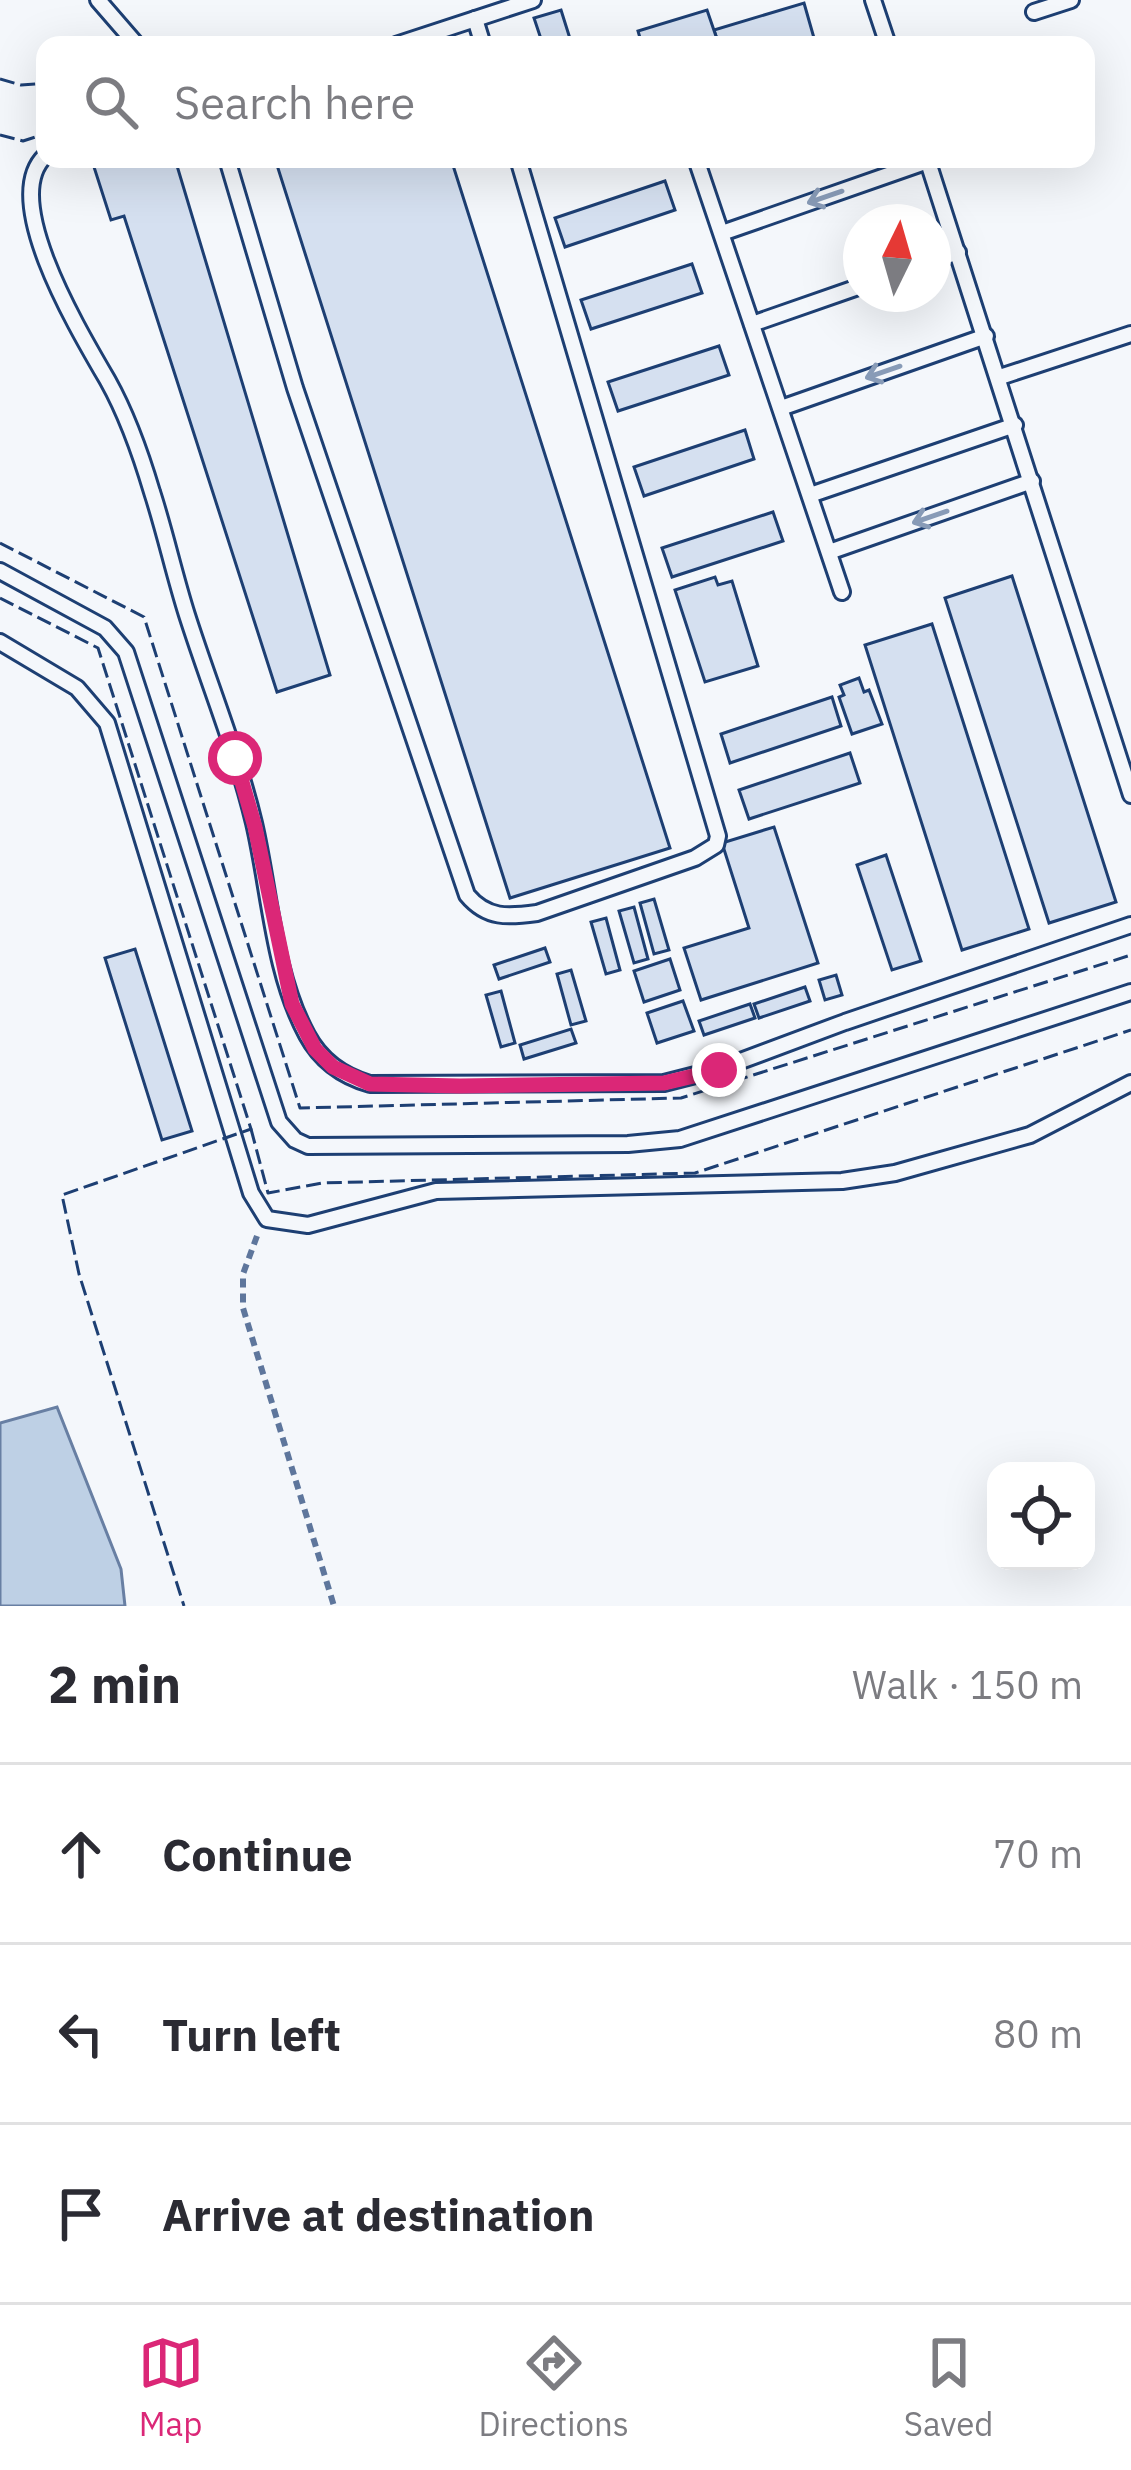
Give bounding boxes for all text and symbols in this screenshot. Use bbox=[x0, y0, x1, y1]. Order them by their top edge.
search box bbox=[36, 36, 1095, 168]
icon: search bbox=[78, 69, 144, 135]
text: Search here bbox=[174, 73, 415, 131]
one-way arrow bbox=[807, 188, 844, 209]
north arrow bbox=[843, 204, 951, 312]
one-way arrow bbox=[866, 363, 903, 384]
one-way arrow bbox=[912, 507, 950, 529]
route start bbox=[208, 731, 262, 785]
route end bbox=[692, 1043, 746, 1097]
map controls bbox=[987, 1462, 1095, 1570]
button: locate bbox=[987, 1462, 1095, 1570]
text: 2 min bbox=[48, 1651, 181, 1717]
text: Walk · 150 m bbox=[852, 1659, 1083, 1710]
icon: ahead bbox=[48, 1821, 114, 1887]
text: Continue bbox=[162, 1825, 353, 1883]
text: 70 m bbox=[993, 1828, 1083, 1879]
icon: left bbox=[48, 2001, 114, 2067]
text: Turn left bbox=[162, 2005, 341, 2063]
text: 80 m bbox=[993, 2008, 1083, 2059]
icon: arrive bbox=[48, 2181, 114, 2247]
text: Arrive at destination bbox=[162, 2185, 595, 2243]
tab: Map bbox=[138, 2330, 204, 2445]
tab: Directions bbox=[479, 2330, 629, 2445]
tab: Saved bbox=[904, 2330, 993, 2445]

